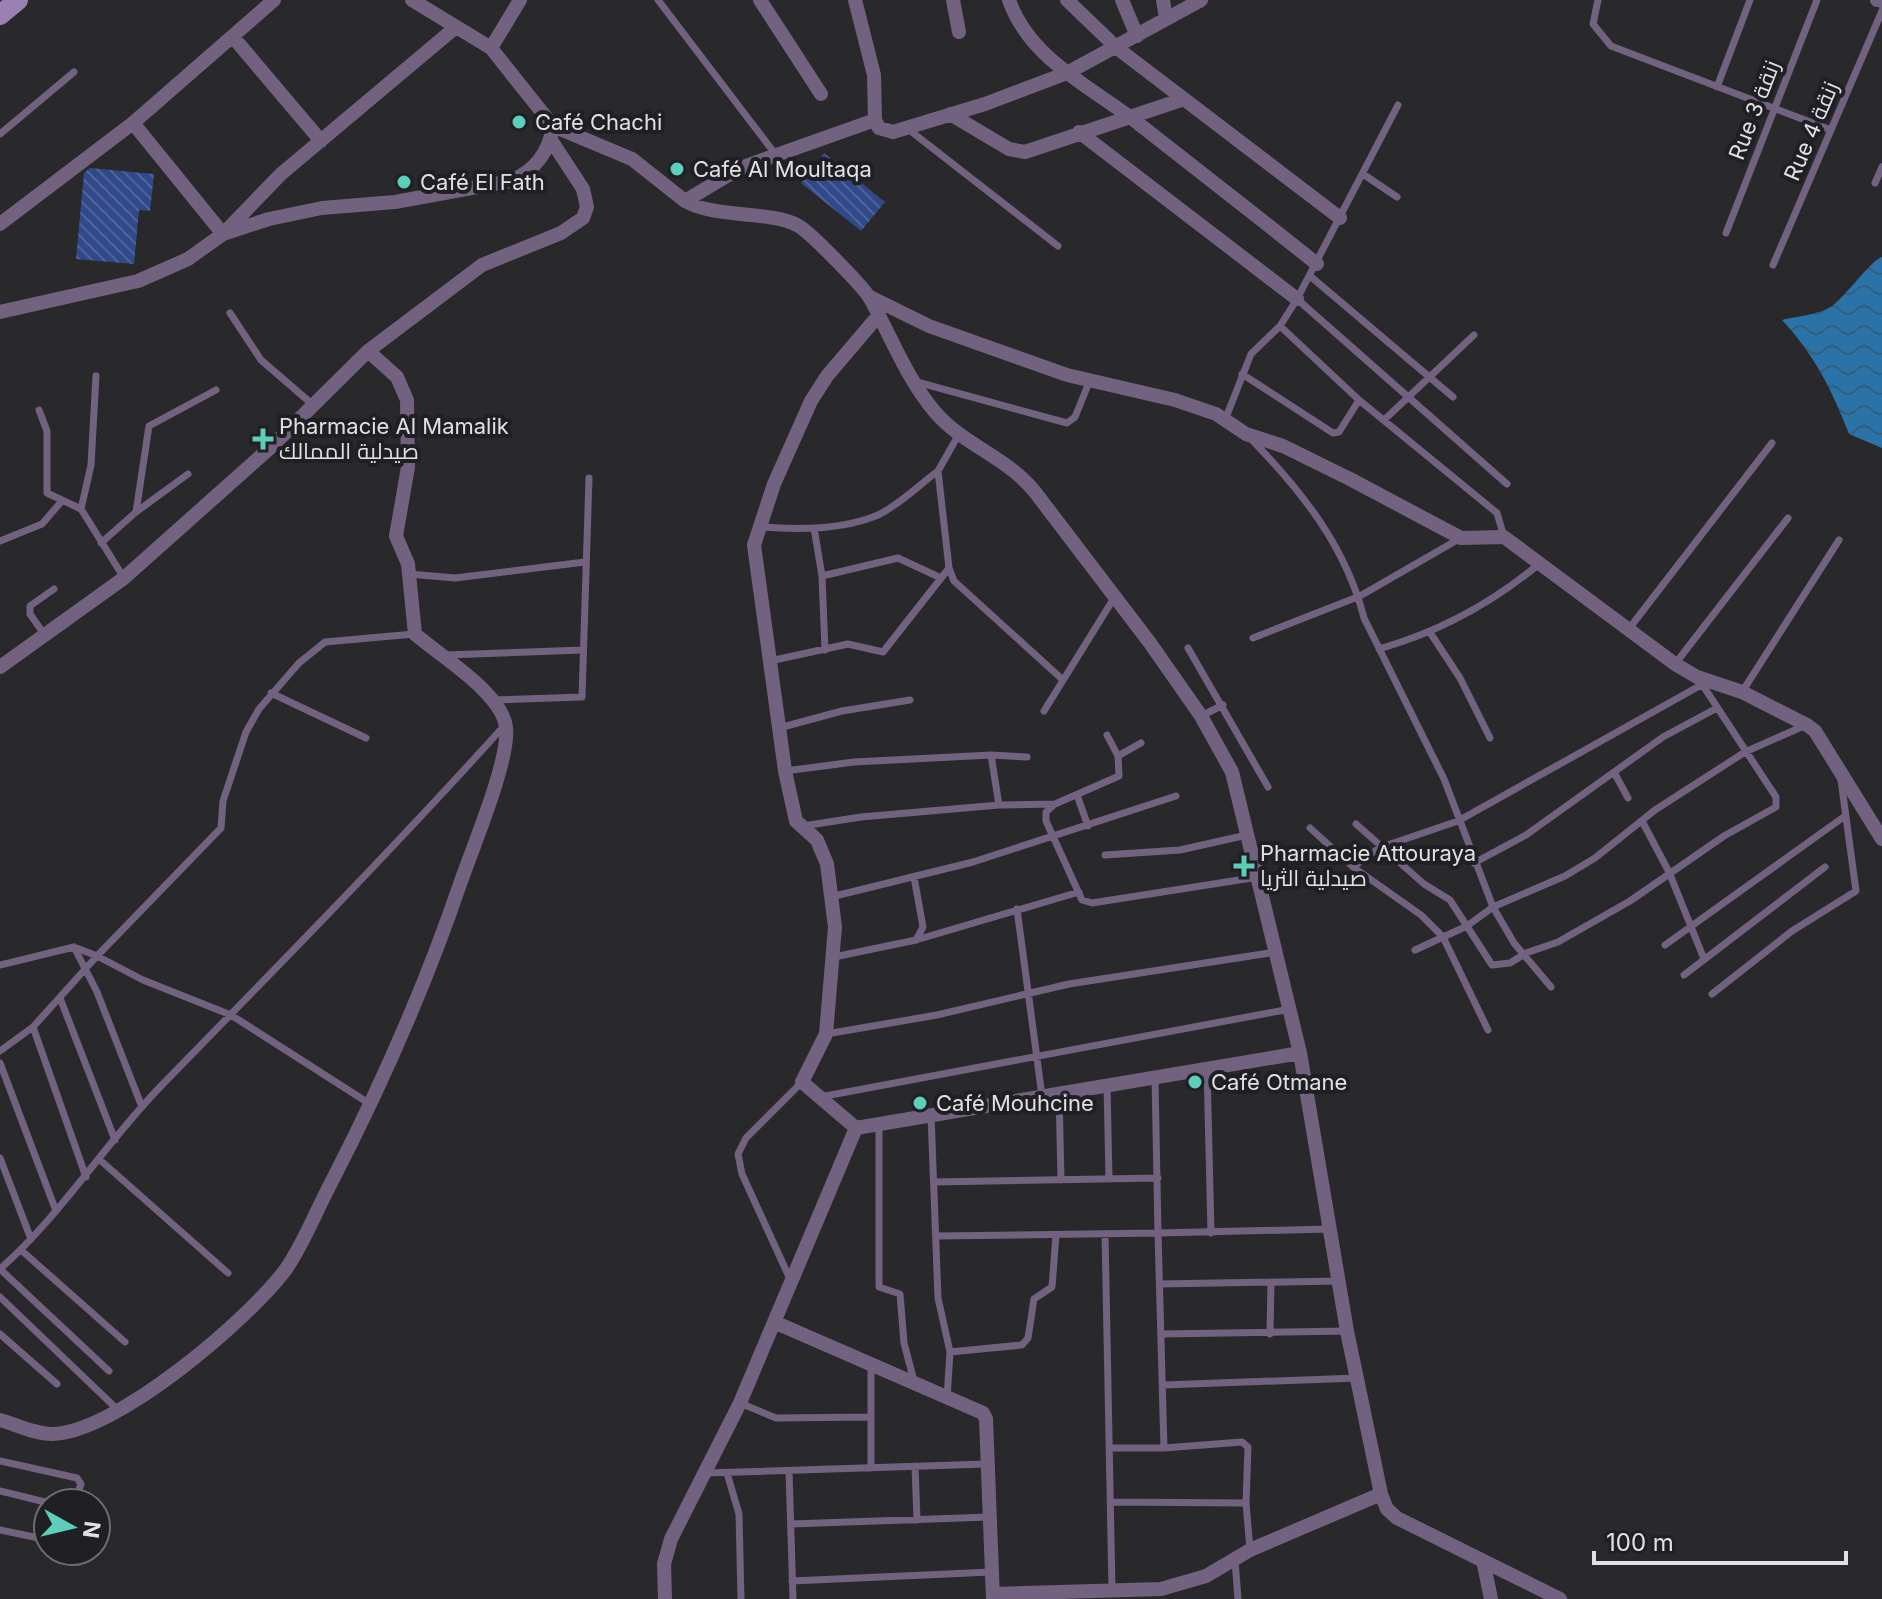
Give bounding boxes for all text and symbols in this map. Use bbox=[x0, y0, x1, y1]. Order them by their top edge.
street label: Rue 3 زنقة bbox=[1723, 57, 1785, 163]
street label: Rue 4 زنقة bbox=[1779, 78, 1843, 184]
place label: Café Chachi bbox=[535, 109, 662, 135]
marker: Café Chachi bbox=[510, 113, 528, 131]
place label: Café Al Moultaqa bbox=[693, 156, 872, 182]
marker: Café Al Moultaqa bbox=[668, 160, 686, 178]
place label: Café El Fath bbox=[420, 169, 545, 195]
marker: Café El Fath bbox=[395, 173, 413, 191]
place label: Pharmacie Al Mamalik صيدلية الممالك bbox=[279, 413, 509, 464]
marker: Pharmacie Al Mamalik صيدلية الممالك bbox=[254, 430, 272, 448]
place label: Pharmacie Attouraya صيدلية الثريا bbox=[1260, 840, 1476, 891]
marker: Pharmacie Attouraya صيدلية الثريا bbox=[1235, 857, 1253, 875]
place label: Café Otmane bbox=[1211, 1069, 1347, 1095]
marker: Café Otmane bbox=[1186, 1073, 1204, 1091]
place label: Café Mouhcine bbox=[936, 1090, 1094, 1116]
marker: Café Mouhcine bbox=[911, 1094, 929, 1112]
north arrow bbox=[32, 1487, 112, 1567]
scale bar bbox=[1594, 1515, 1846, 1565]
text: N bbox=[78, 1520, 106, 1540]
text: 100 m bbox=[1606, 1528, 1674, 1557]

